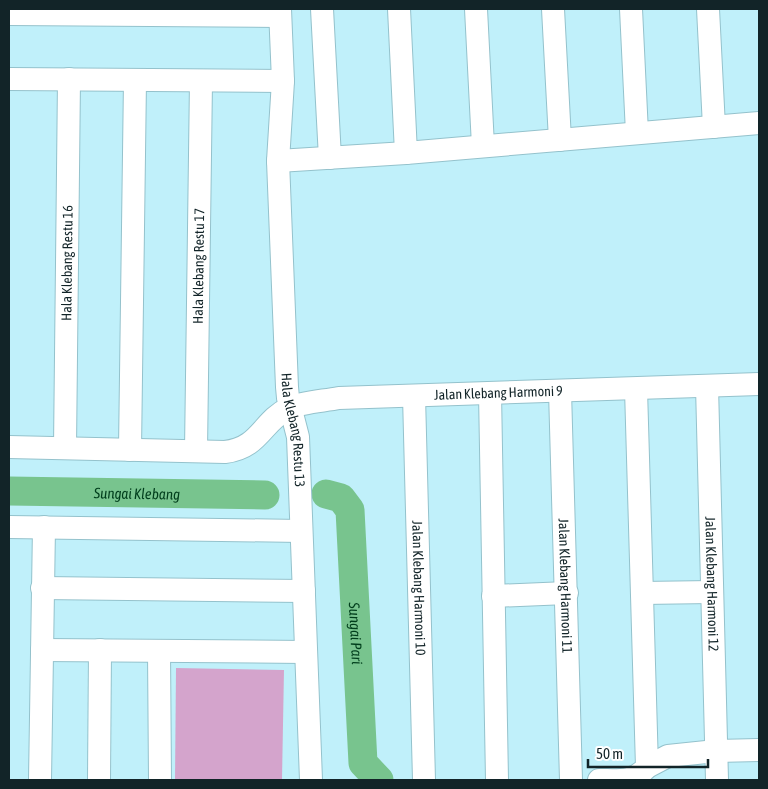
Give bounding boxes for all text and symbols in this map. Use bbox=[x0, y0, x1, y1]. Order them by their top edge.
street label: Hala Klebang Restu 16 bbox=[58, 205, 76, 321]
street label: Hala Klebang Restu 17 bbox=[190, 208, 207, 324]
street label: Hala Klebang Restu 13 bbox=[278, 372, 308, 487]
street label: Jalan Klebang Harmoni 9 bbox=[434, 383, 563, 403]
water label: Sungai Klebang bbox=[93, 484, 180, 502]
street label: Jalan Klebang Harmoni 12 bbox=[702, 516, 722, 652]
street label: Jalan Klebang Harmoni 11 bbox=[556, 518, 575, 654]
street label: Jalan Klebang Harmoni 10 bbox=[409, 520, 429, 656]
water label: Sungai Pari bbox=[346, 601, 366, 665]
scale bar bbox=[588, 736, 708, 768]
text: 50 m bbox=[596, 745, 623, 762]

